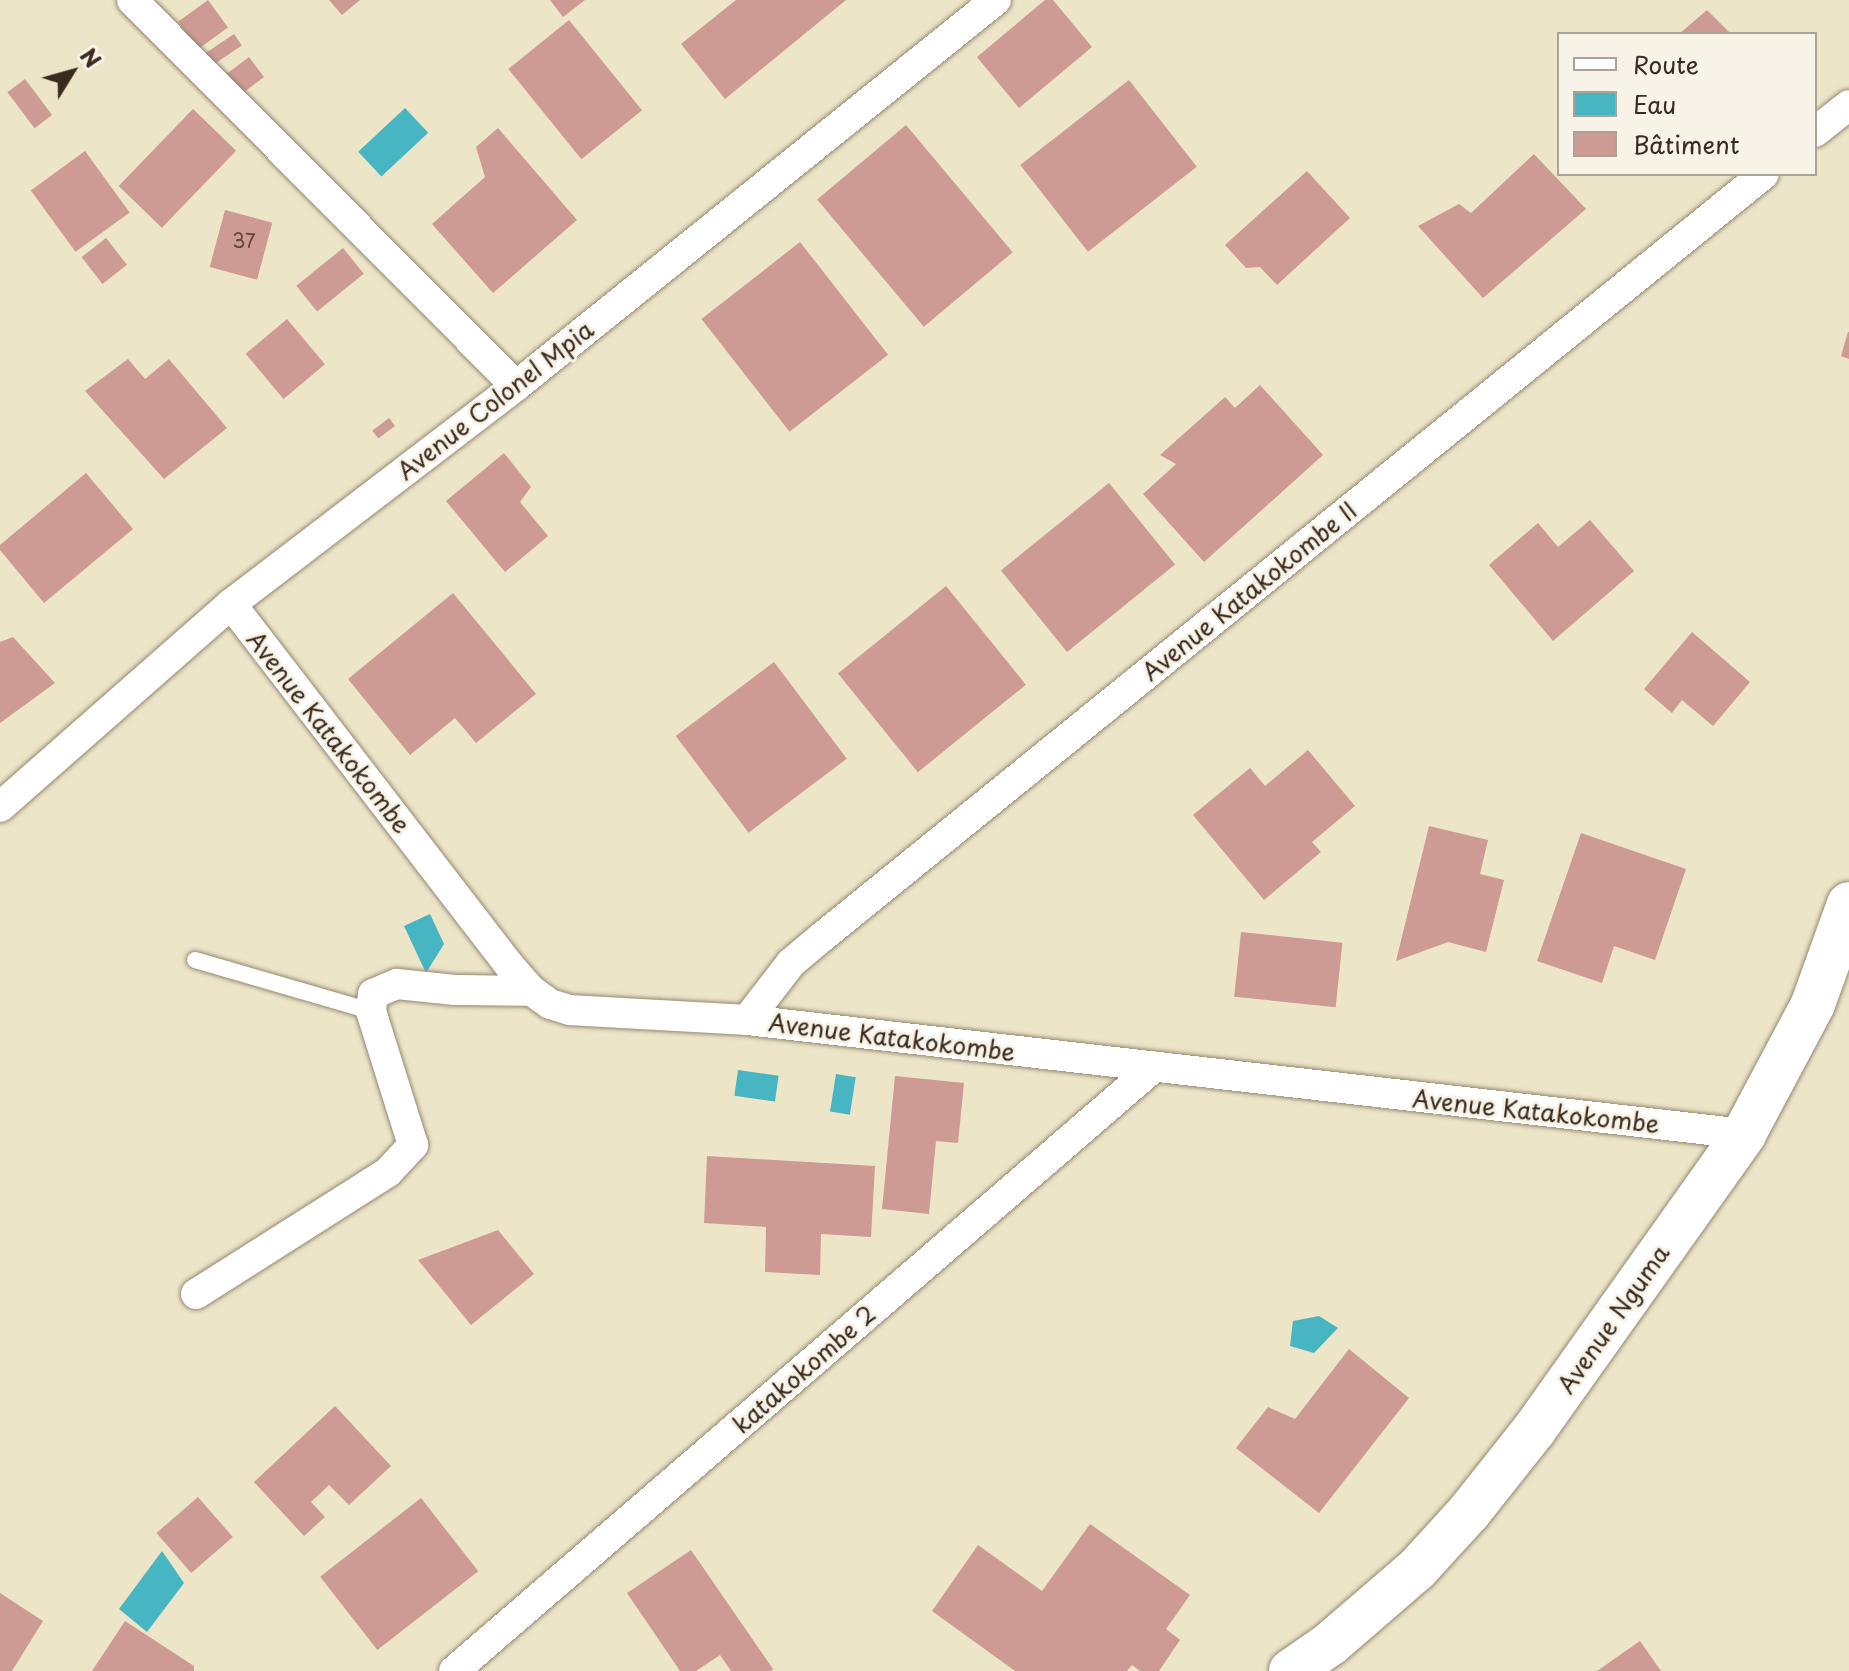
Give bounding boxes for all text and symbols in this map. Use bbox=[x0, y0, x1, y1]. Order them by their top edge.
north arrow bbox=[32, 32, 112, 112]
legend bbox=[1557, 32, 1817, 176]
text: N bbox=[73, 40, 110, 74]
text: Route bbox=[1633, 46, 1699, 82]
text: Eau bbox=[1633, 86, 1676, 122]
text: Bâtiment bbox=[1633, 126, 1740, 162]
house number: 37 bbox=[232, 228, 256, 252]
street label: Avenue Colonel Mpia bbox=[391, 314, 599, 486]
street label: Avenue Katakokombe II bbox=[1135, 495, 1363, 687]
street label: Avenue Katakokombe bbox=[241, 626, 417, 838]
street label: Avenue Katakokombe bbox=[767, 1008, 1017, 1066]
street label: Avenue Katakokombe bbox=[1411, 1084, 1661, 1138]
street label: Avenue Nguma bbox=[1552, 1240, 1674, 1398]
street label: katakokombe 2 bbox=[726, 1298, 882, 1440]

